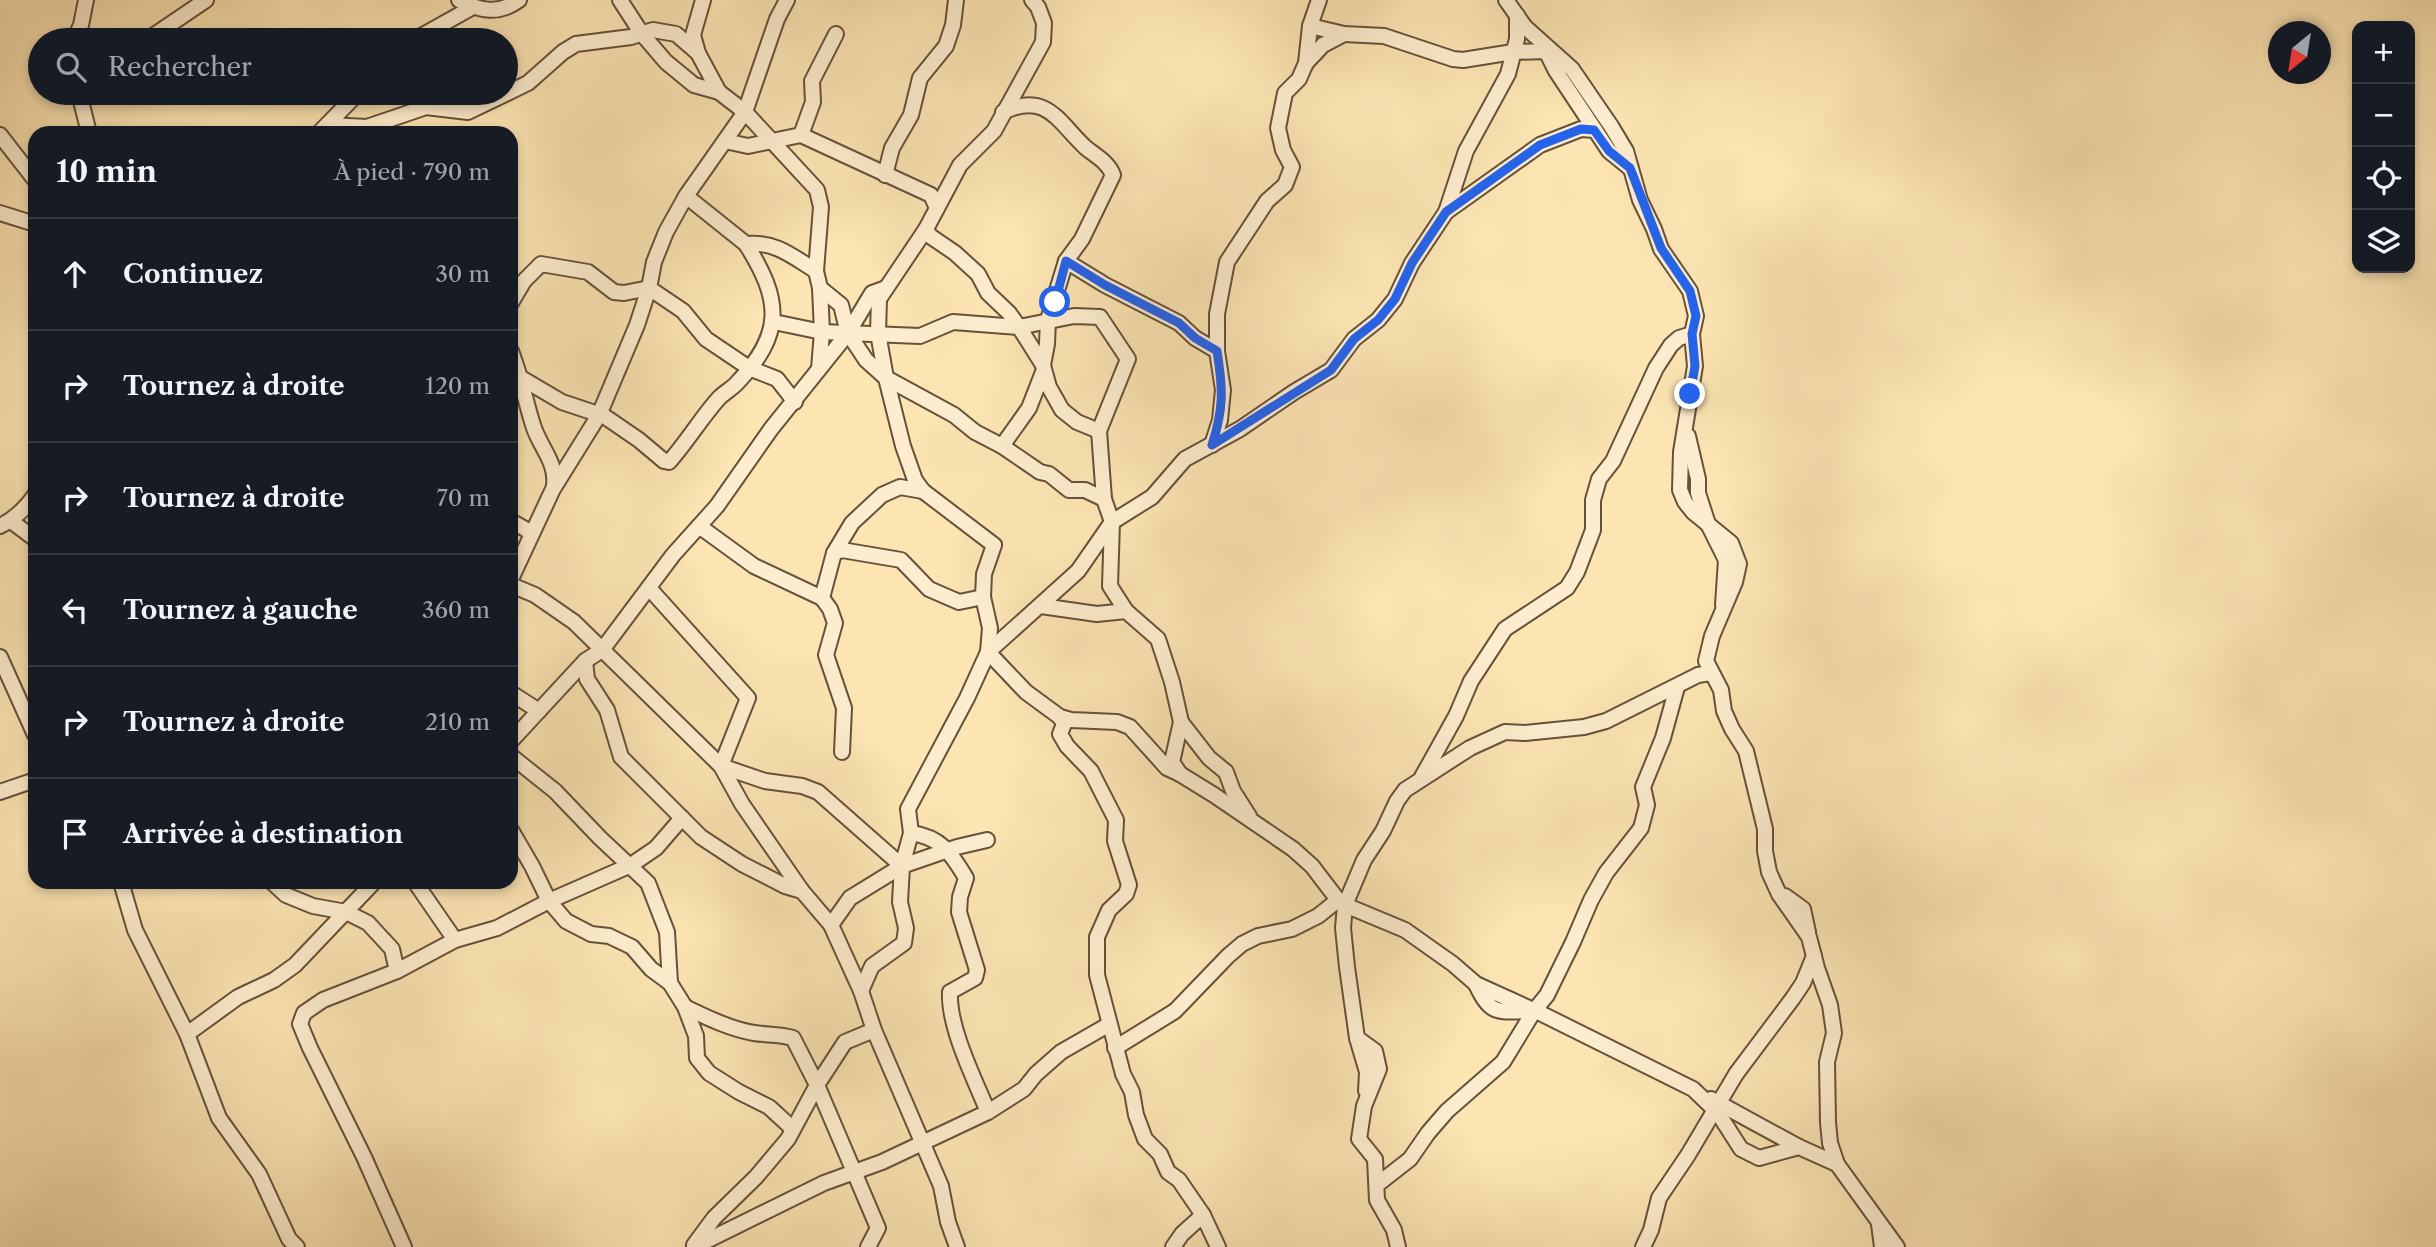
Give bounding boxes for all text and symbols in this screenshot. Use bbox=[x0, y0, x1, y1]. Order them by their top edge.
north arrow bbox=[2268, 21, 2331, 84]
map controls bbox=[2352, 21, 2415, 273]
button: + bbox=[2352, 21, 2415, 84]
search box bbox=[28, 28, 518, 105]
icon: search bbox=[52, 48, 90, 86]
text: Rechercher bbox=[108, 51, 252, 83]
button: − bbox=[2352, 84, 2415, 147]
button: locate bbox=[2352, 147, 2415, 210]
text: 10 min bbox=[56, 153, 157, 190]
text: À pied · 790 m bbox=[334, 158, 490, 186]
button: layers bbox=[2352, 210, 2415, 273]
icon: ahead bbox=[56, 255, 94, 293]
text: Continuez bbox=[123, 258, 263, 290]
text: 30 m bbox=[435, 260, 490, 288]
route start bbox=[1039, 286, 1070, 317]
icon: right bbox=[56, 367, 94, 405]
text: Tournez à droite bbox=[123, 370, 345, 402]
text: 120 m bbox=[425, 372, 490, 400]
route end bbox=[1674, 378, 1705, 409]
icon: right bbox=[56, 479, 94, 517]
text: Tournez à droite bbox=[123, 482, 345, 514]
text: 70 m bbox=[437, 484, 490, 512]
icon: left bbox=[56, 591, 94, 629]
text: Tournez à gauche bbox=[123, 594, 358, 626]
text: 360 m bbox=[422, 596, 490, 624]
icon: right bbox=[56, 703, 94, 741]
text: Tournez à droite bbox=[123, 706, 345, 738]
text: 210 m bbox=[425, 708, 490, 736]
icon: arrive bbox=[56, 815, 94, 853]
text: Arrivée à destination bbox=[123, 818, 403, 850]

